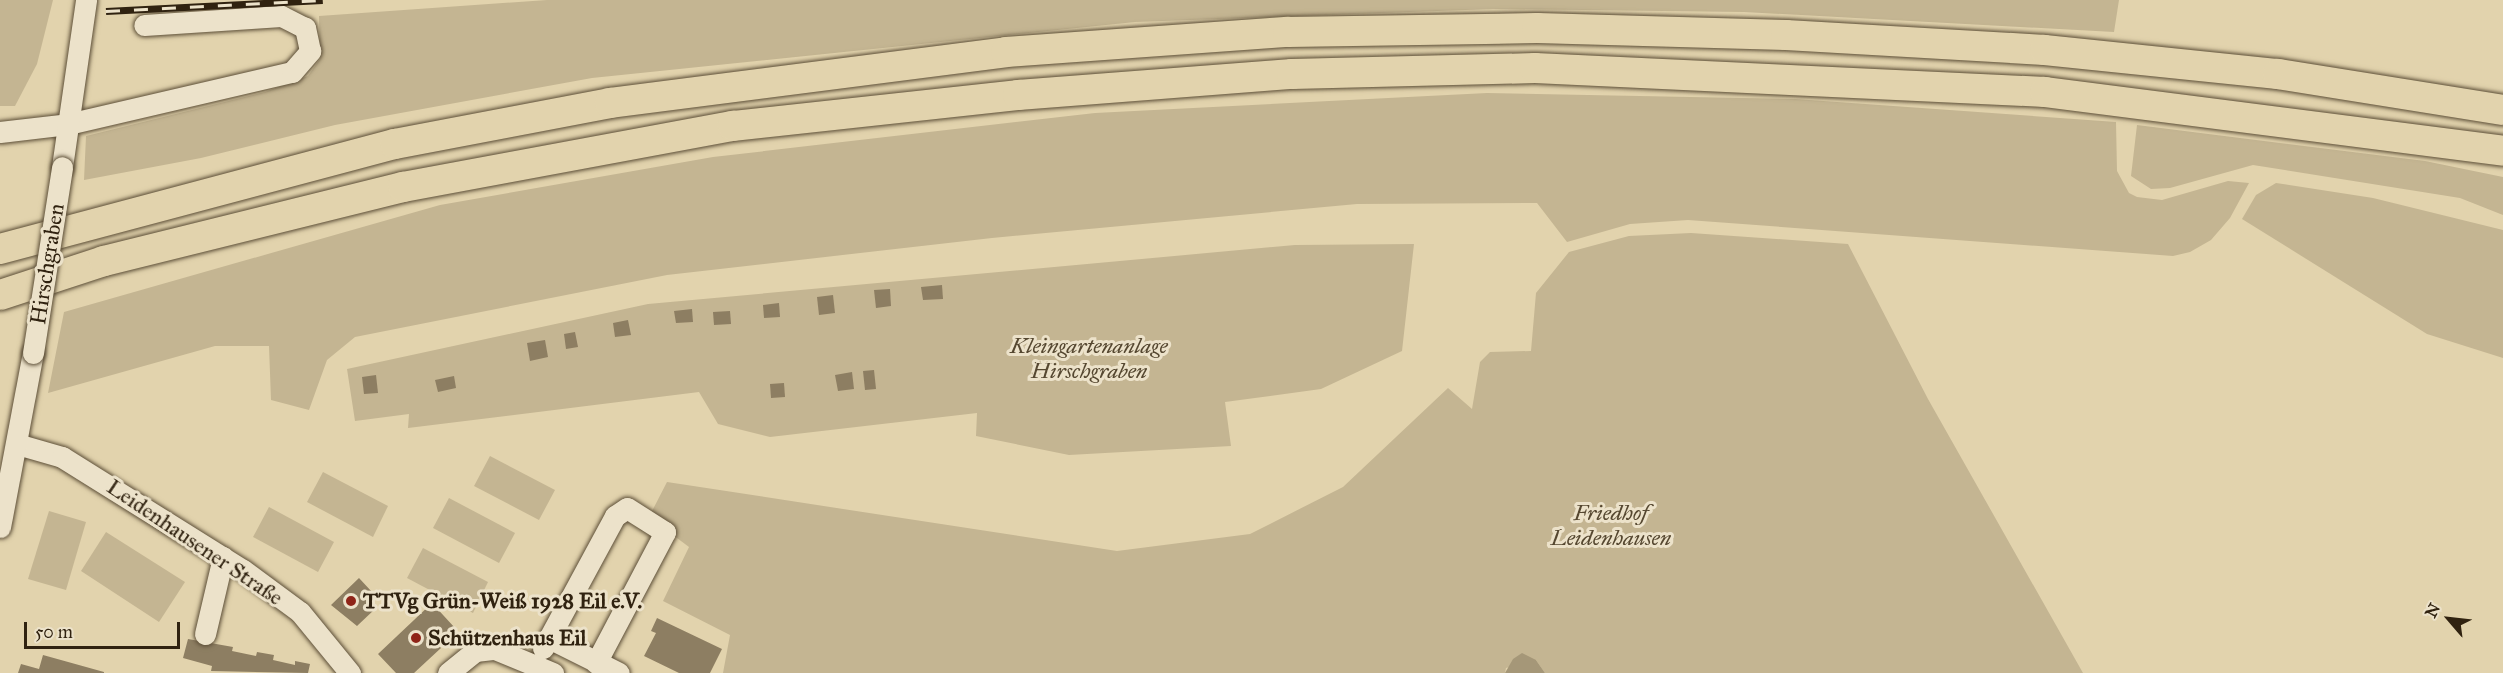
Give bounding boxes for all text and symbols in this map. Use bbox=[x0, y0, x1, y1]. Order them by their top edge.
street label: Hirschgraben bbox=[24, 201, 70, 327]
park label: Kleingartenanlage Hirschgraben bbox=[1010, 332, 1168, 384]
street label: Leidenhausener Straße bbox=[102, 473, 288, 611]
park label: Friedhof Leidenhausen bbox=[1551, 499, 1671, 550]
place label: TTVg Grün-Weiß 1928 Eil e.V. bbox=[363, 588, 642, 614]
north arrow bbox=[2419, 589, 2479, 649]
marker: TTVg Grün-Weiß 1928 Eil e.V. bbox=[344, 594, 358, 608]
text: N bbox=[2421, 600, 2444, 621]
scale bar bbox=[27, 610, 183, 648]
text: 50 m bbox=[35, 621, 73, 643]
place label: Schützenhaus Eil bbox=[428, 625, 587, 651]
marker: Schützenhaus Eil bbox=[409, 631, 423, 645]

